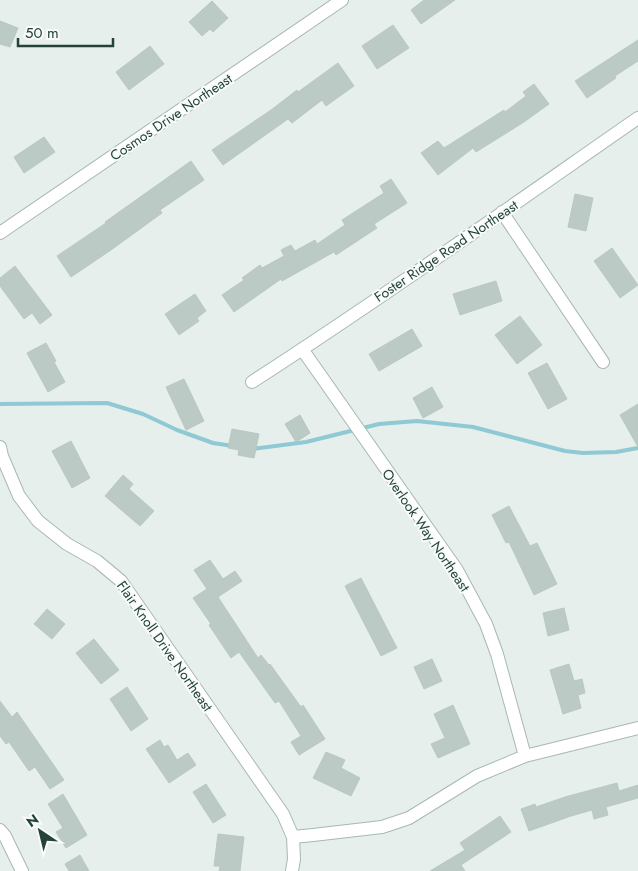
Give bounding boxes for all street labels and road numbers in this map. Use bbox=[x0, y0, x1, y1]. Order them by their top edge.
street label: Cosmos Drive Northeast bbox=[106, 68, 237, 165]
street label: Foster Ridge Road Northeast bbox=[370, 195, 522, 307]
street label: Overlook Way Northeast bbox=[377, 464, 475, 596]
street label: Flair Knoll Drive Northeast bbox=[112, 577, 218, 716]

